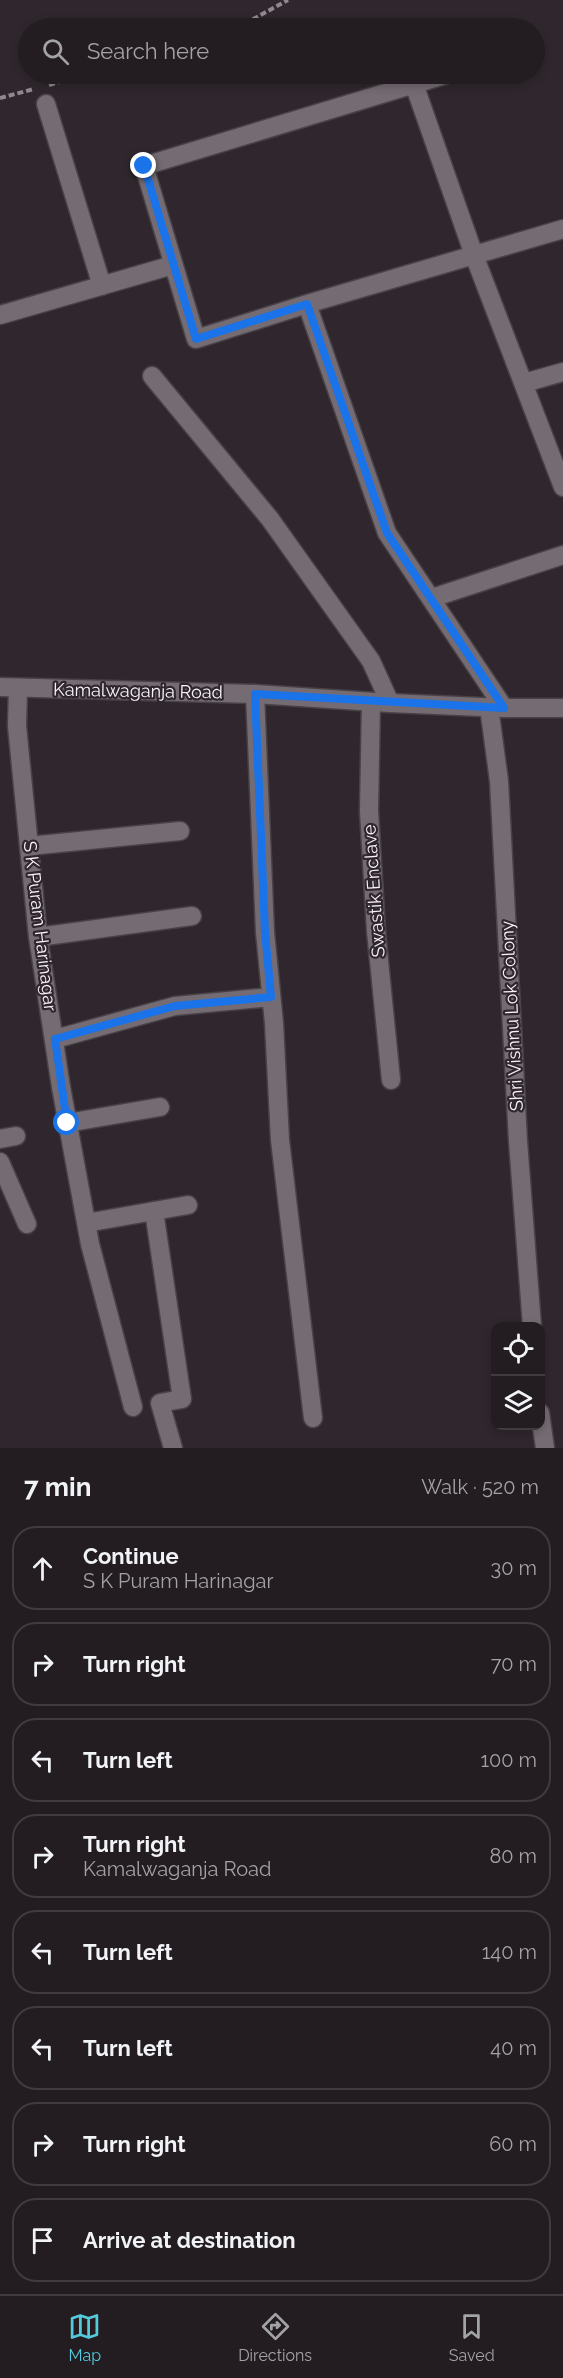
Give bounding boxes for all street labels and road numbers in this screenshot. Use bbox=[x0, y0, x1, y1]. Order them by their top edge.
street label: Kamalwaganja Road bbox=[53, 679, 223, 702]
street label: Swastik Enclave bbox=[358, 823, 389, 958]
street label: S K Puram Harinagar bbox=[20, 840, 61, 1013]
street label: Shri Vishnu Lok Colony bbox=[496, 920, 527, 1112]

